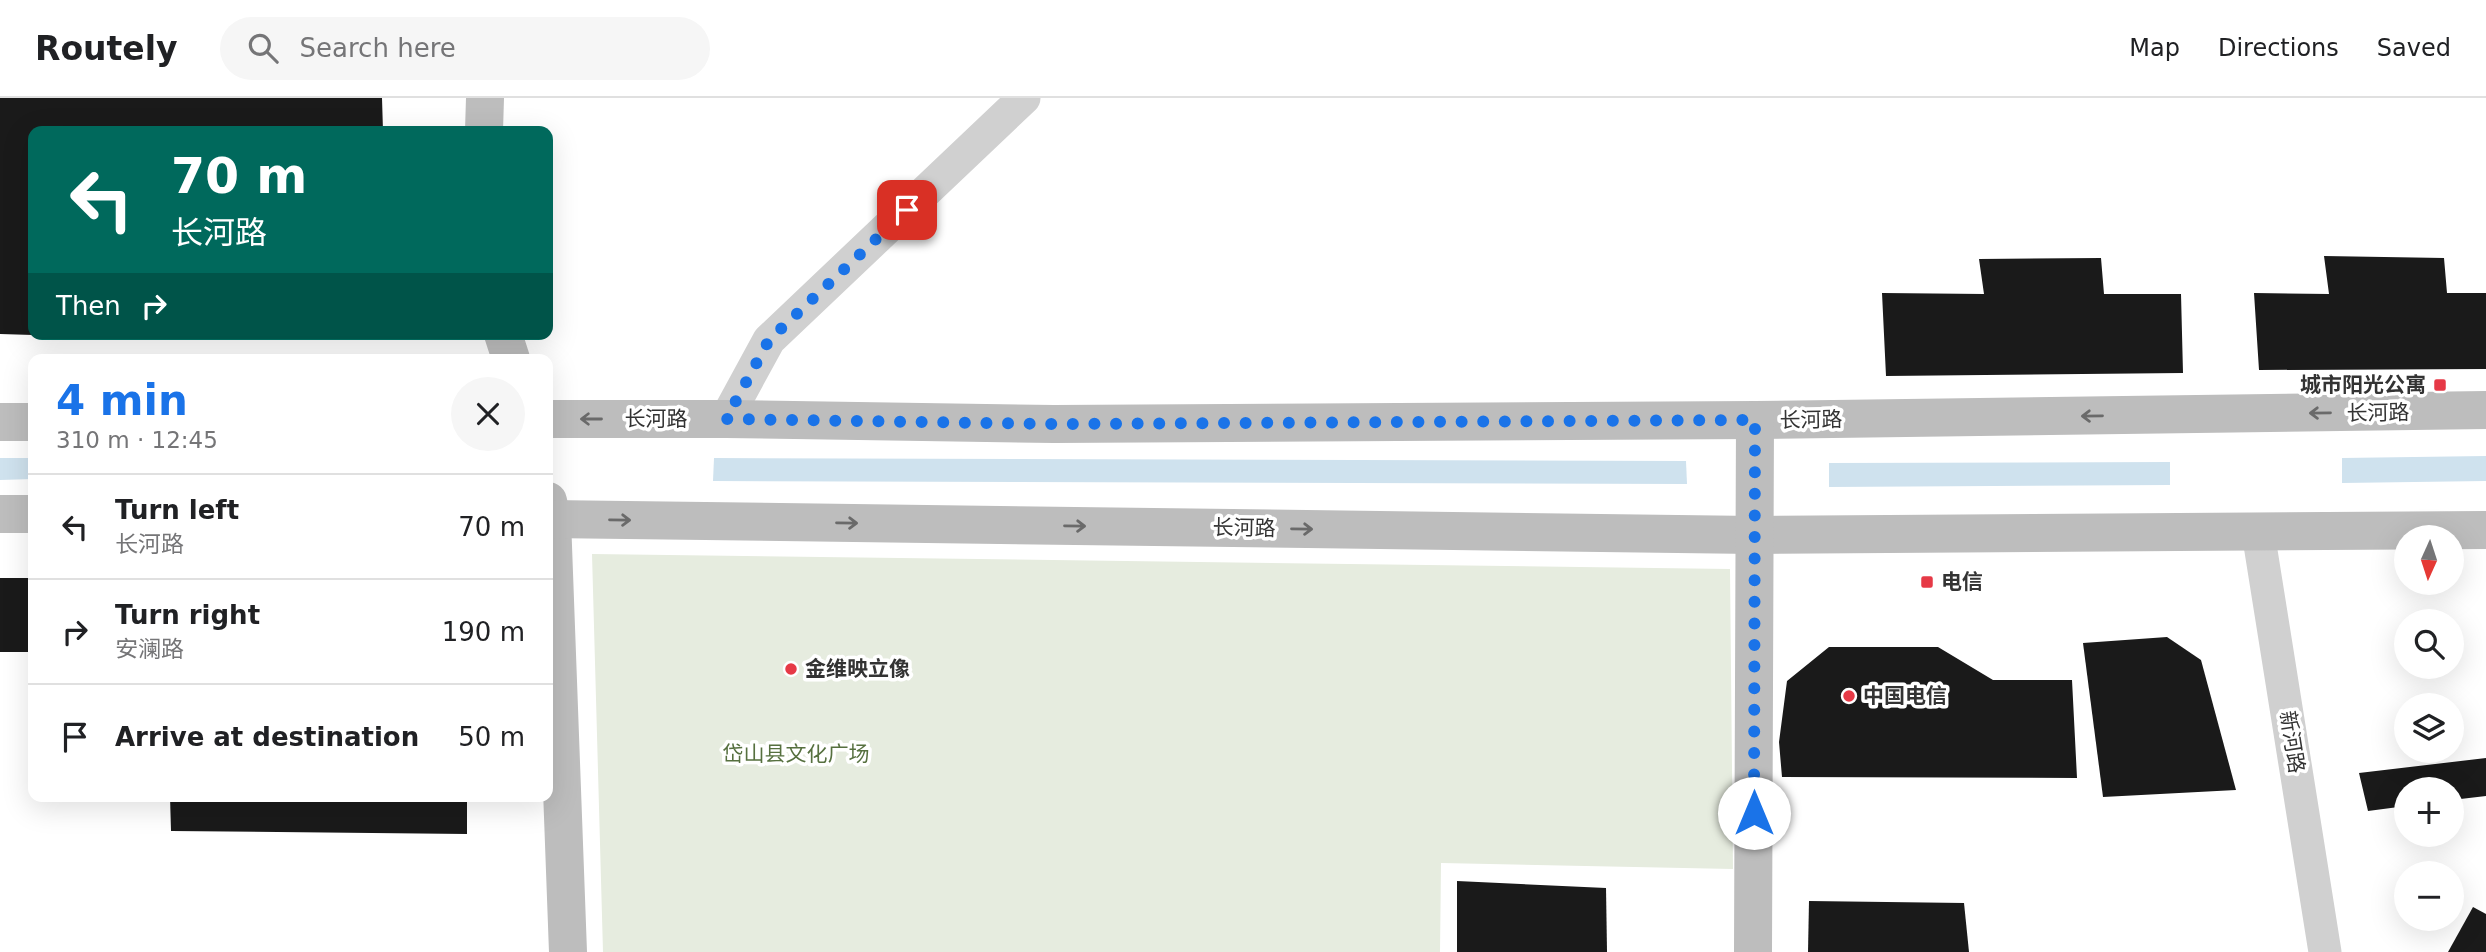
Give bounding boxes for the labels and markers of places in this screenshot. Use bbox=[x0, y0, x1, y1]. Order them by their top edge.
pin bbox=[877, 180, 937, 240]
place label: 城市阳光公寓 bbox=[2300, 373, 2426, 397]
marker: 城市阳光公寓 bbox=[2432, 377, 2448, 393]
place label: 电信 bbox=[1941, 570, 1983, 594]
marker: 电信 bbox=[1919, 574, 1935, 590]
place label: 金维映立像 bbox=[805, 657, 910, 681]
marker: 金维映立像 bbox=[783, 661, 799, 677]
place label: 中国电信 bbox=[1863, 684, 1947, 708]
marker: 中国电信 bbox=[1841, 688, 1857, 704]

